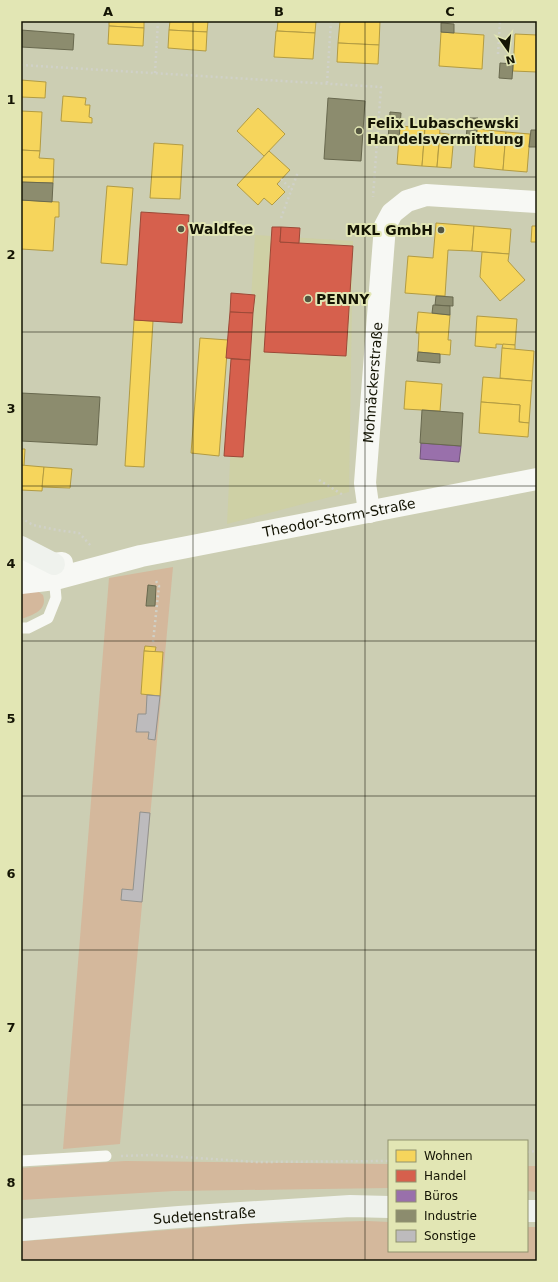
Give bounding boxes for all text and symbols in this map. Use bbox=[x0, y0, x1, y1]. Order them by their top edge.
text: A bbox=[103, 4, 113, 19]
text: B bbox=[274, 4, 284, 19]
text: C bbox=[445, 4, 455, 19]
north arrow bbox=[488, 30, 528, 70]
text: N bbox=[504, 52, 516, 67]
text: 1 bbox=[6, 92, 16, 107]
place label: Felix Lubaschewski Handelsvermittlung bbox=[367, 115, 524, 147]
marker: Felix Lubaschewski Handelsvermittlung bbox=[354, 126, 364, 136]
place label: Waldfee bbox=[189, 221, 253, 237]
place label: MKL GmbH bbox=[347, 222, 433, 238]
marker: Waldfee bbox=[176, 224, 186, 234]
marker: MKL GmbH bbox=[436, 225, 446, 235]
text: 2 bbox=[6, 247, 16, 262]
place label: PENNY bbox=[316, 291, 370, 307]
marker: PENNY bbox=[303, 294, 313, 304]
street label: Mohnäckerstraße bbox=[360, 321, 385, 444]
text: 3 bbox=[6, 401, 16, 416]
street label: Theodor-Storm-Straße bbox=[260, 495, 417, 540]
text: 4 bbox=[6, 556, 16, 571]
text: 5 bbox=[6, 711, 16, 726]
text: 6 bbox=[6, 866, 16, 881]
text: 7 bbox=[6, 1020, 16, 1035]
legend bbox=[388, 1140, 528, 1252]
text: Wohnen bbox=[424, 1149, 473, 1163]
text: Handel bbox=[424, 1169, 466, 1183]
text: 8 bbox=[6, 1175, 16, 1190]
text: Büros bbox=[424, 1189, 458, 1203]
street label: Sudetenstraße bbox=[152, 1204, 256, 1227]
text: Industrie bbox=[424, 1209, 477, 1223]
text: Sonstige bbox=[424, 1229, 476, 1243]

